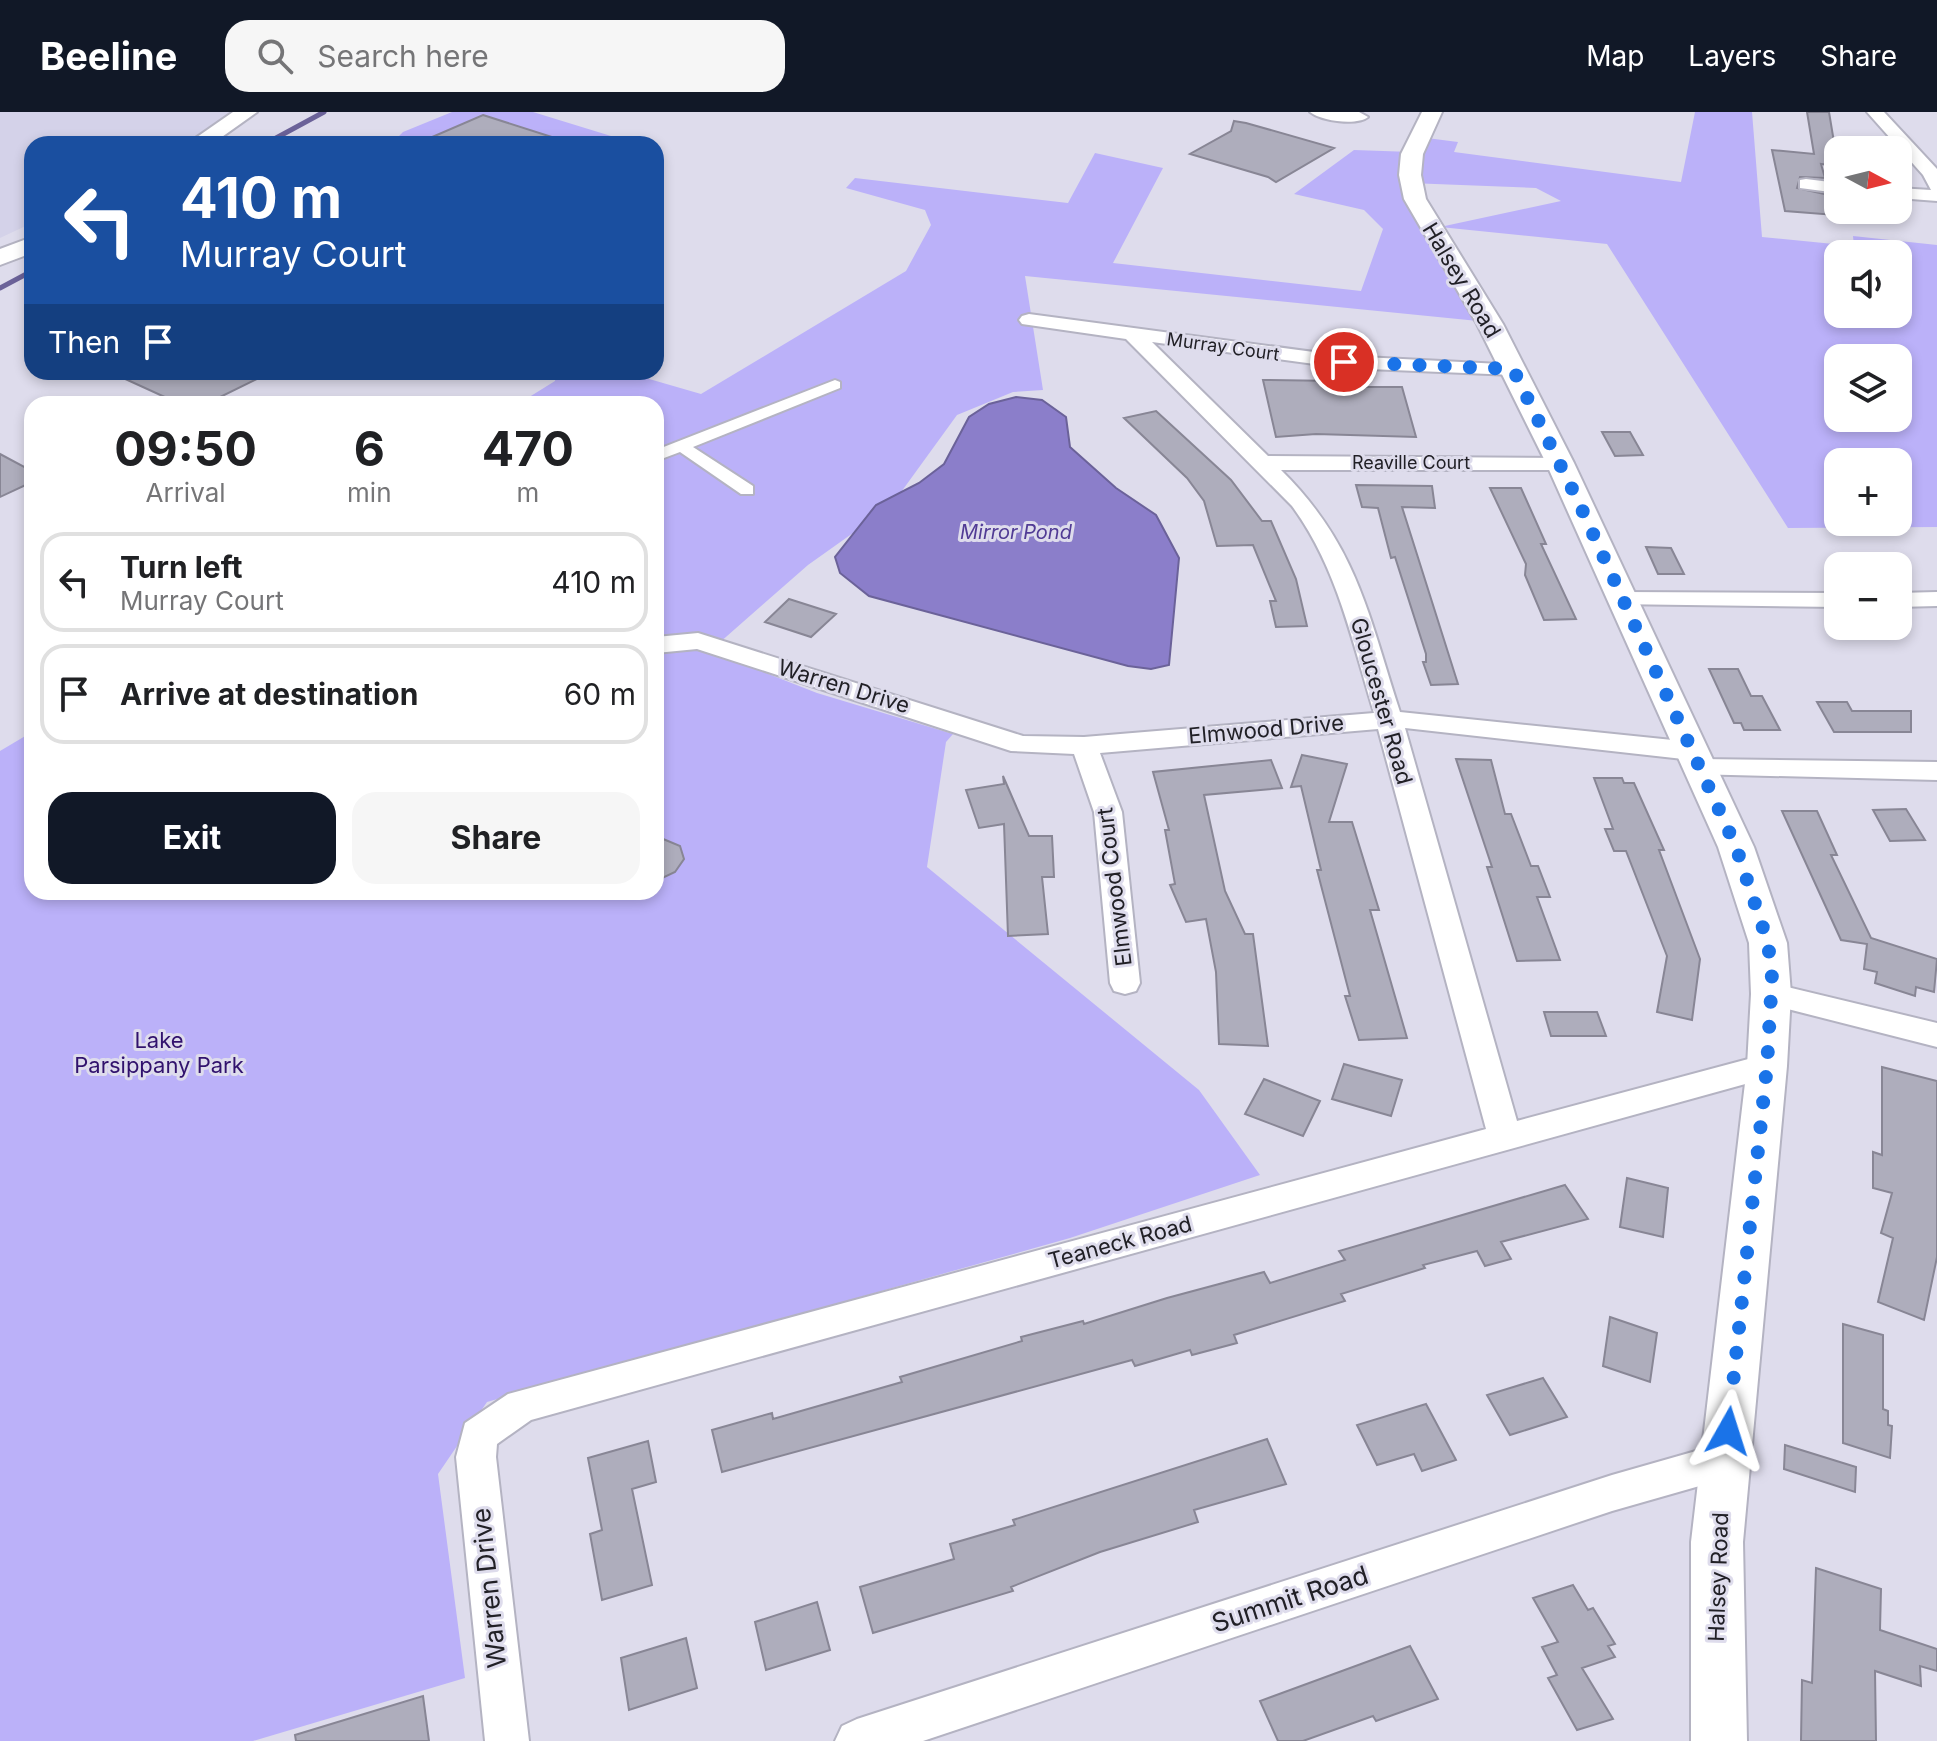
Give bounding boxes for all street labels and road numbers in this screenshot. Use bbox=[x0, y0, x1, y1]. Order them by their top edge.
street label: Halsey Road bbox=[1417, 218, 1507, 342]
street label: Murray Court bbox=[1166, 328, 1281, 365]
street label: Reaville Court bbox=[1352, 452, 1470, 473]
street label: Gloucester Road bbox=[1346, 615, 1418, 787]
street label: Warren Drive bbox=[775, 654, 913, 718]
street label: Elmwood Drive bbox=[1187, 709, 1345, 749]
street label: Elmwood Court bbox=[1091, 806, 1137, 968]
street label: Teaneck Road bbox=[1045, 1210, 1195, 1274]
street label: Warren Drive bbox=[465, 1506, 512, 1670]
street label: Halsey Road bbox=[1703, 1512, 1733, 1642]
street label: Summit Road bbox=[1208, 1559, 1372, 1638]

